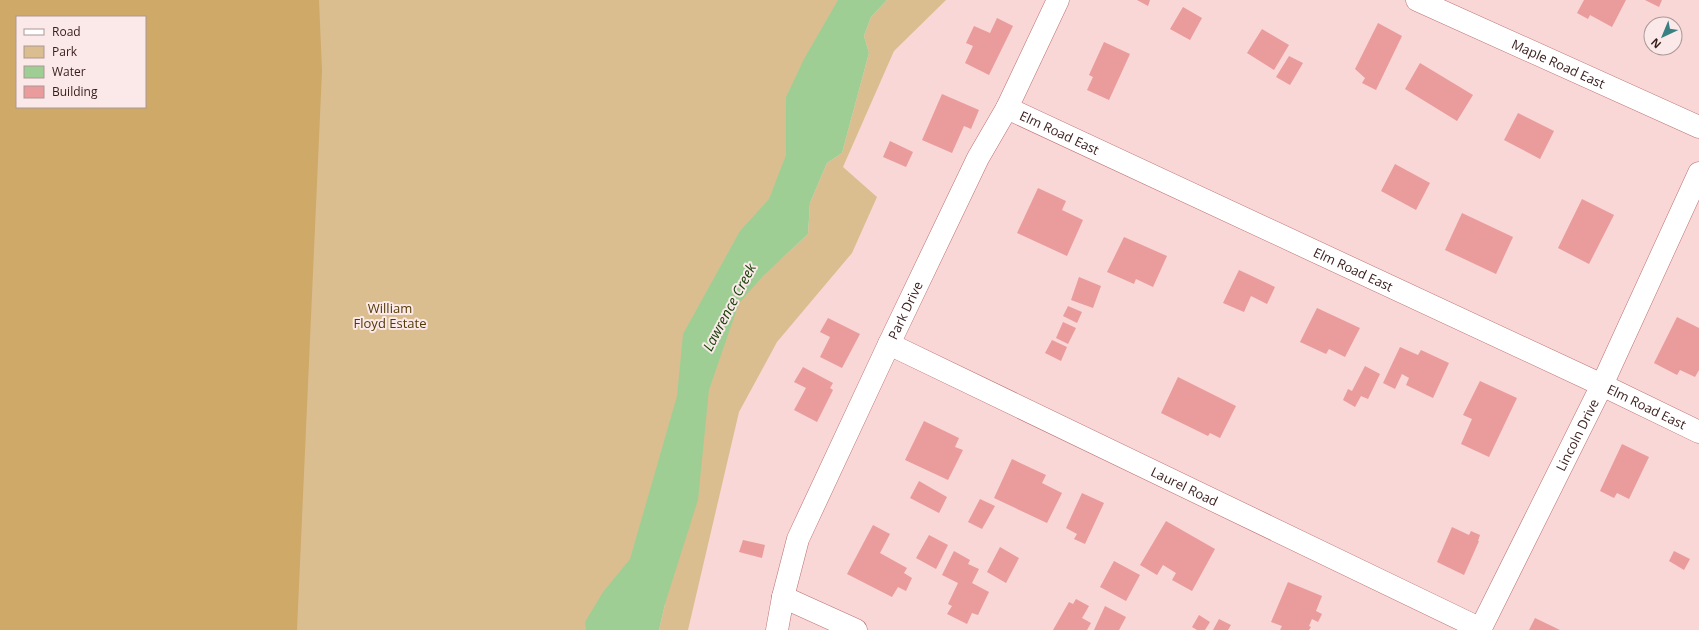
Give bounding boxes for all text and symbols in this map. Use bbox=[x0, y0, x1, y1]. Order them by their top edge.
legend bbox=[16, 16, 146, 108]
north arrow bbox=[1643, 16, 1683, 56]
text: Road bbox=[52, 23, 81, 40]
street label: Maple Road East bbox=[1509, 35, 1608, 93]
text: N bbox=[1647, 35, 1664, 52]
text: Park bbox=[52, 43, 78, 60]
text: Water bbox=[52, 63, 86, 80]
text: Building bbox=[52, 83, 98, 100]
street label: Elm Road East bbox=[1017, 106, 1103, 159]
street label: Elm Road East bbox=[1311, 243, 1396, 296]
water label: Lawrence Creek bbox=[698, 259, 761, 354]
street label: Park Drive bbox=[884, 278, 927, 342]
park label: William Floyd Estate bbox=[354, 299, 426, 332]
street label: Elm Road East bbox=[1604, 380, 1690, 434]
street label: Lincoln Drive bbox=[1552, 396, 1603, 474]
street label: Laurel Road bbox=[1148, 462, 1221, 510]

